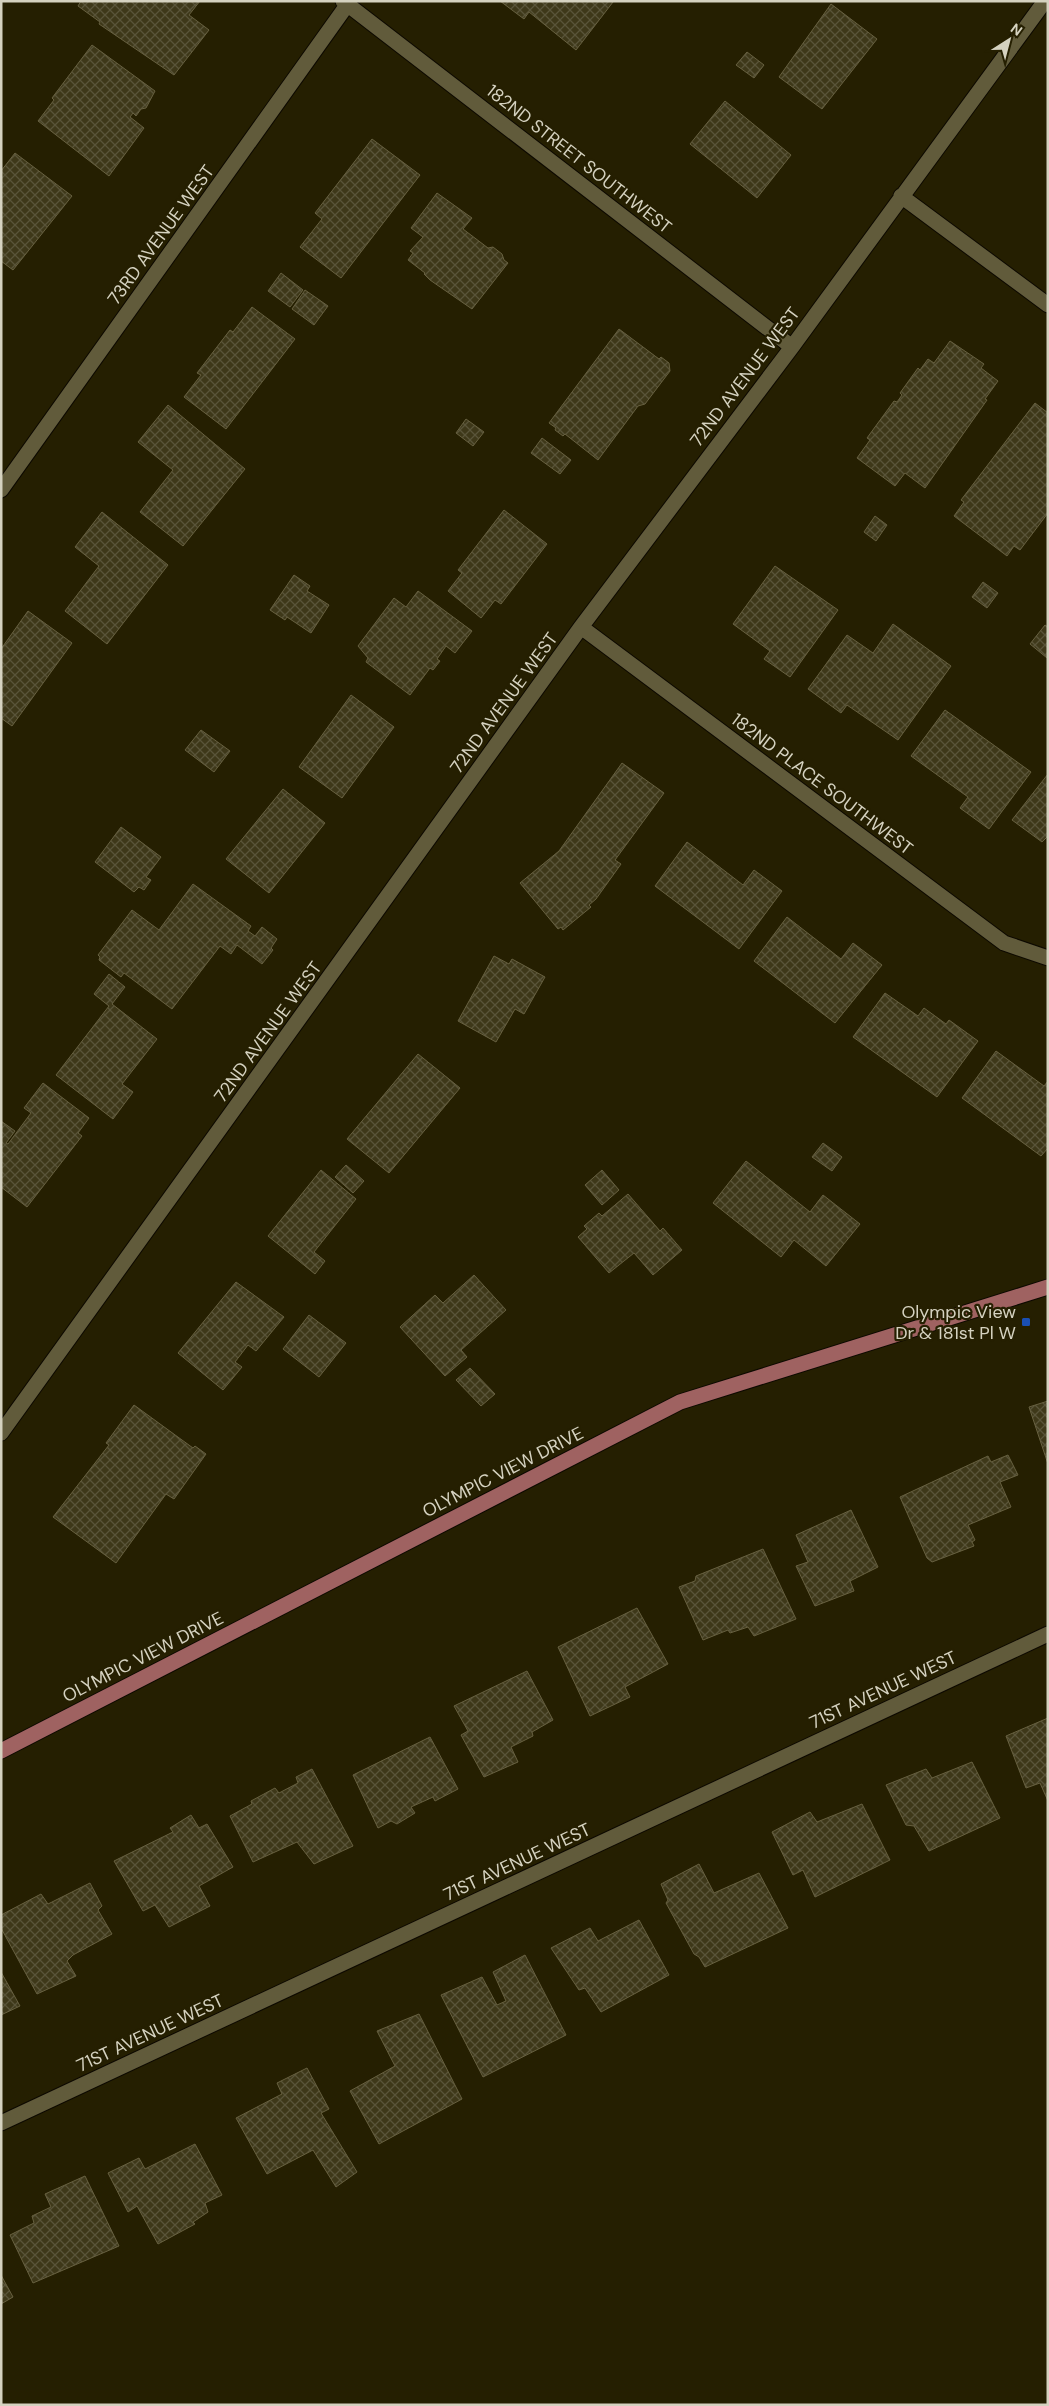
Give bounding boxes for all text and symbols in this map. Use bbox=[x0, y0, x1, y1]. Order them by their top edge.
north arrow bbox=[984, 15, 1034, 65]
text: N bbox=[1007, 19, 1026, 40]
street label: 182ND STREET SOUTHWEST bbox=[481, 79, 677, 239]
street label: 73RD AVENUE WEST bbox=[102, 160, 220, 310]
street label: 72ND AVENUE WEST bbox=[685, 302, 805, 452]
street label: 72ND AVENUE WEST bbox=[445, 628, 563, 778]
street label: 182ND PLACE SOUTHWEST bbox=[726, 708, 918, 860]
street label: 72ND AVENUE WEST bbox=[209, 957, 327, 1107]
place label: Olympic View Dr & 181st Pl W bbox=[895, 1300, 1016, 1345]
marker: Olympic View Dr & 181st Pl W bbox=[1020, 1316, 1032, 1328]
street label: OLYMPIC VIEW DRIVE bbox=[418, 1421, 588, 1523]
street label: OLYMPIC VIEW DRIVE bbox=[58, 1606, 228, 1708]
street label: 71ST AVENUE WEST bbox=[806, 1645, 960, 1735]
street label: 71ST AVENUE WEST bbox=[440, 1817, 594, 1907]
street label: 71ST AVENUE WEST bbox=[73, 1988, 227, 2078]

